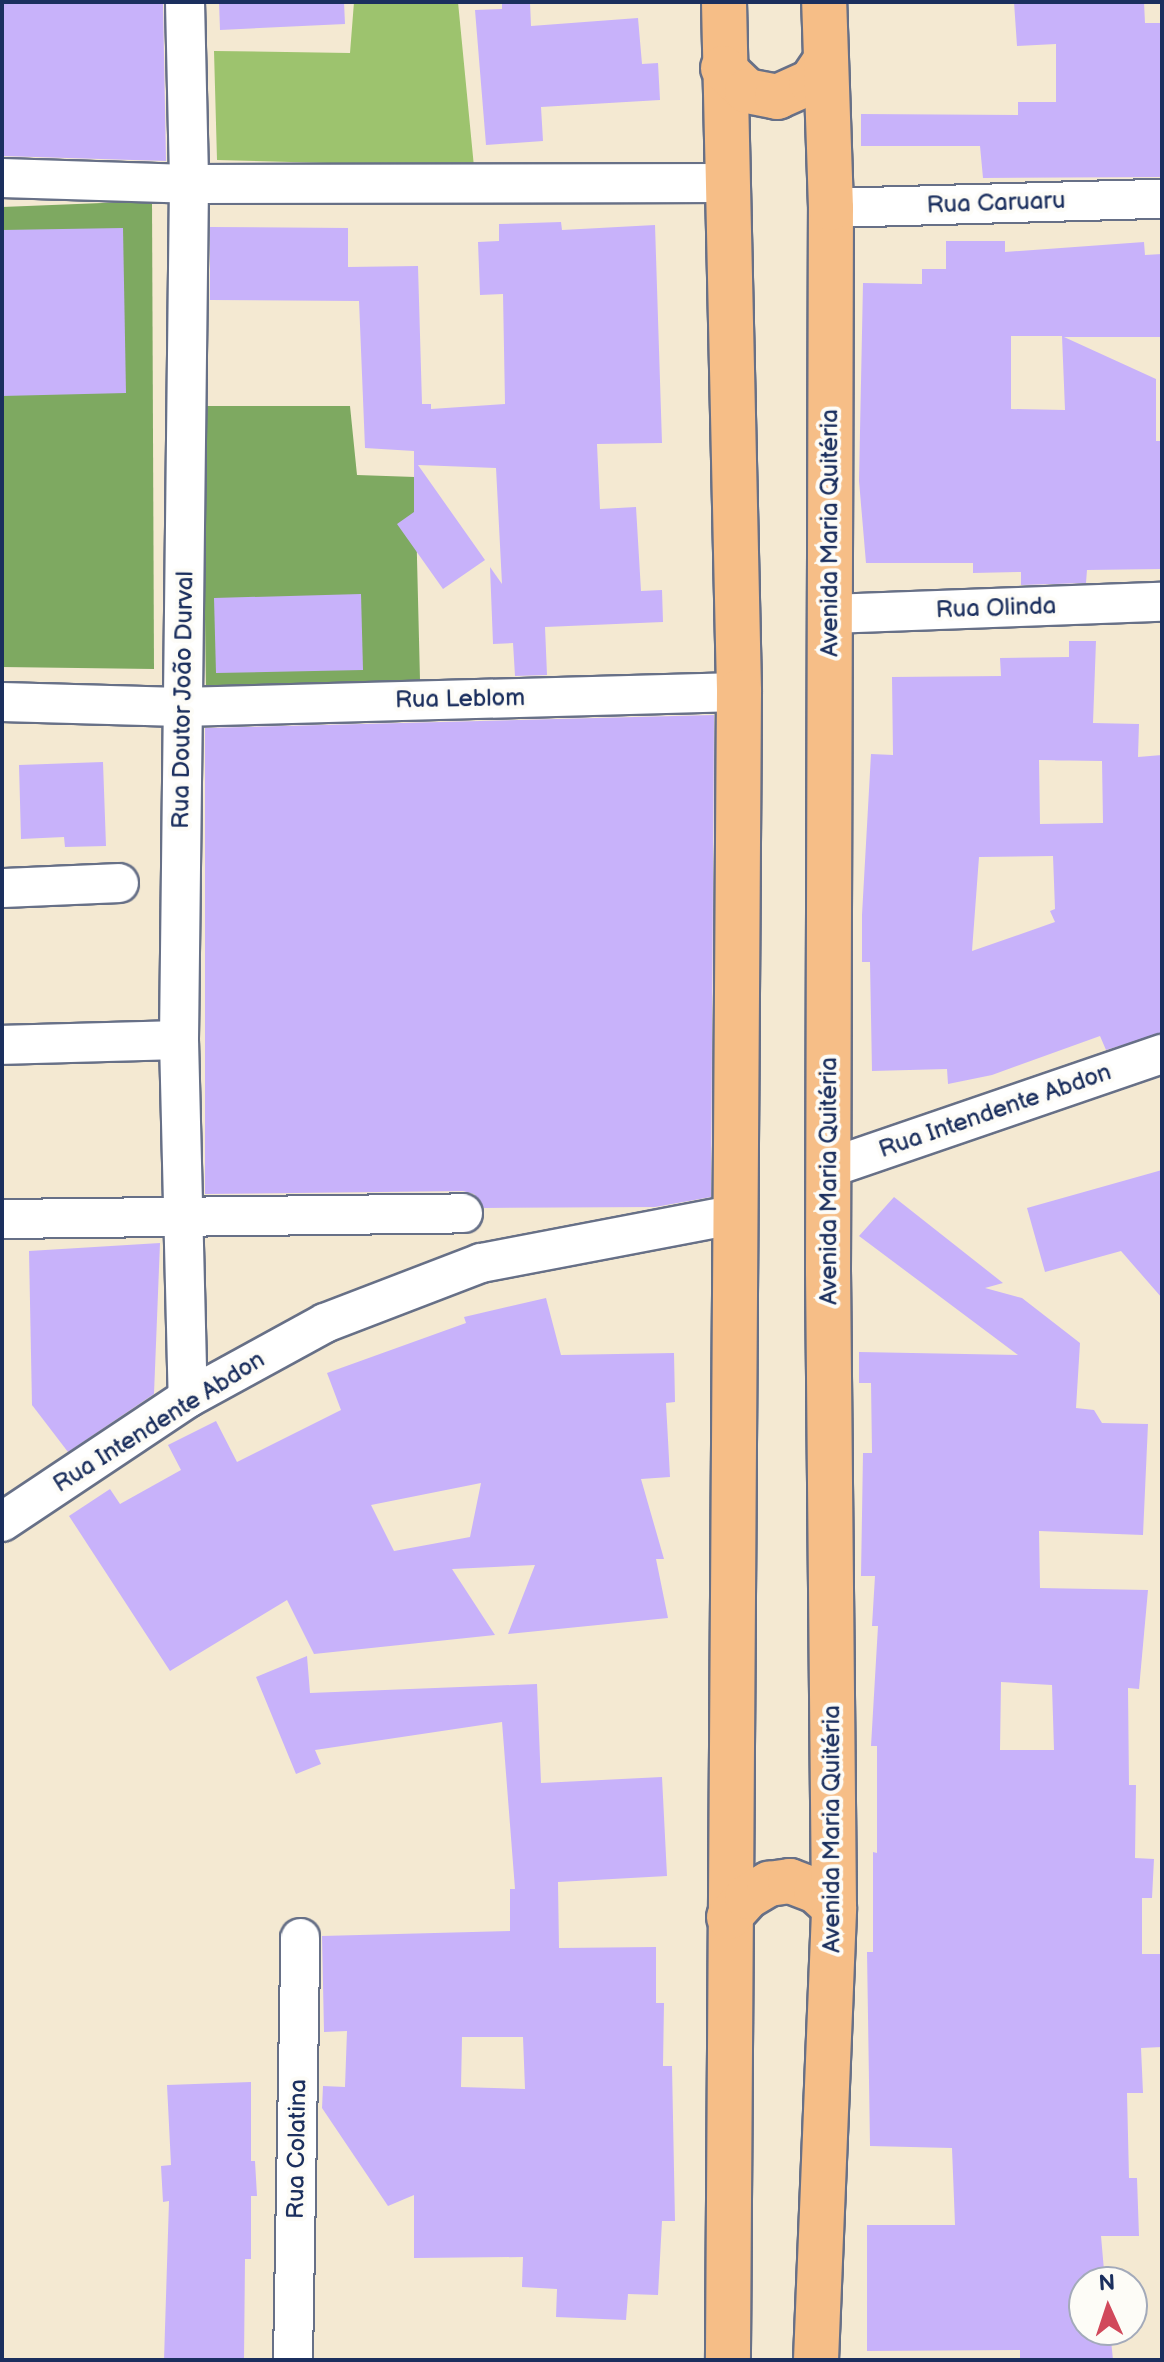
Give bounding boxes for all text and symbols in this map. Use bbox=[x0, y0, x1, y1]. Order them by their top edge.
street label: Rua Caruaru bbox=[926, 186, 1066, 220]
street label: Avenida Maria Quitéria bbox=[816, 409, 844, 657]
street label: Rua Doutor João Durval bbox=[166, 570, 200, 830]
street label: Rua Olinda bbox=[935, 592, 1057, 624]
street label: Rua Leblom bbox=[395, 683, 525, 715]
street label: Avenida Maria Quitéria bbox=[815, 1057, 843, 1305]
street label: Rua Intendente Abdon bbox=[875, 1058, 1115, 1164]
street label: Rua Intendente Abdon bbox=[48, 1345, 270, 1499]
street label: Avenida Maria Quitéria bbox=[818, 1705, 846, 1953]
street label: Rua Colatina bbox=[281, 2079, 313, 2219]
north arrow bbox=[1068, 2266, 1148, 2346]
text: N bbox=[1098, 2270, 1116, 2297]

